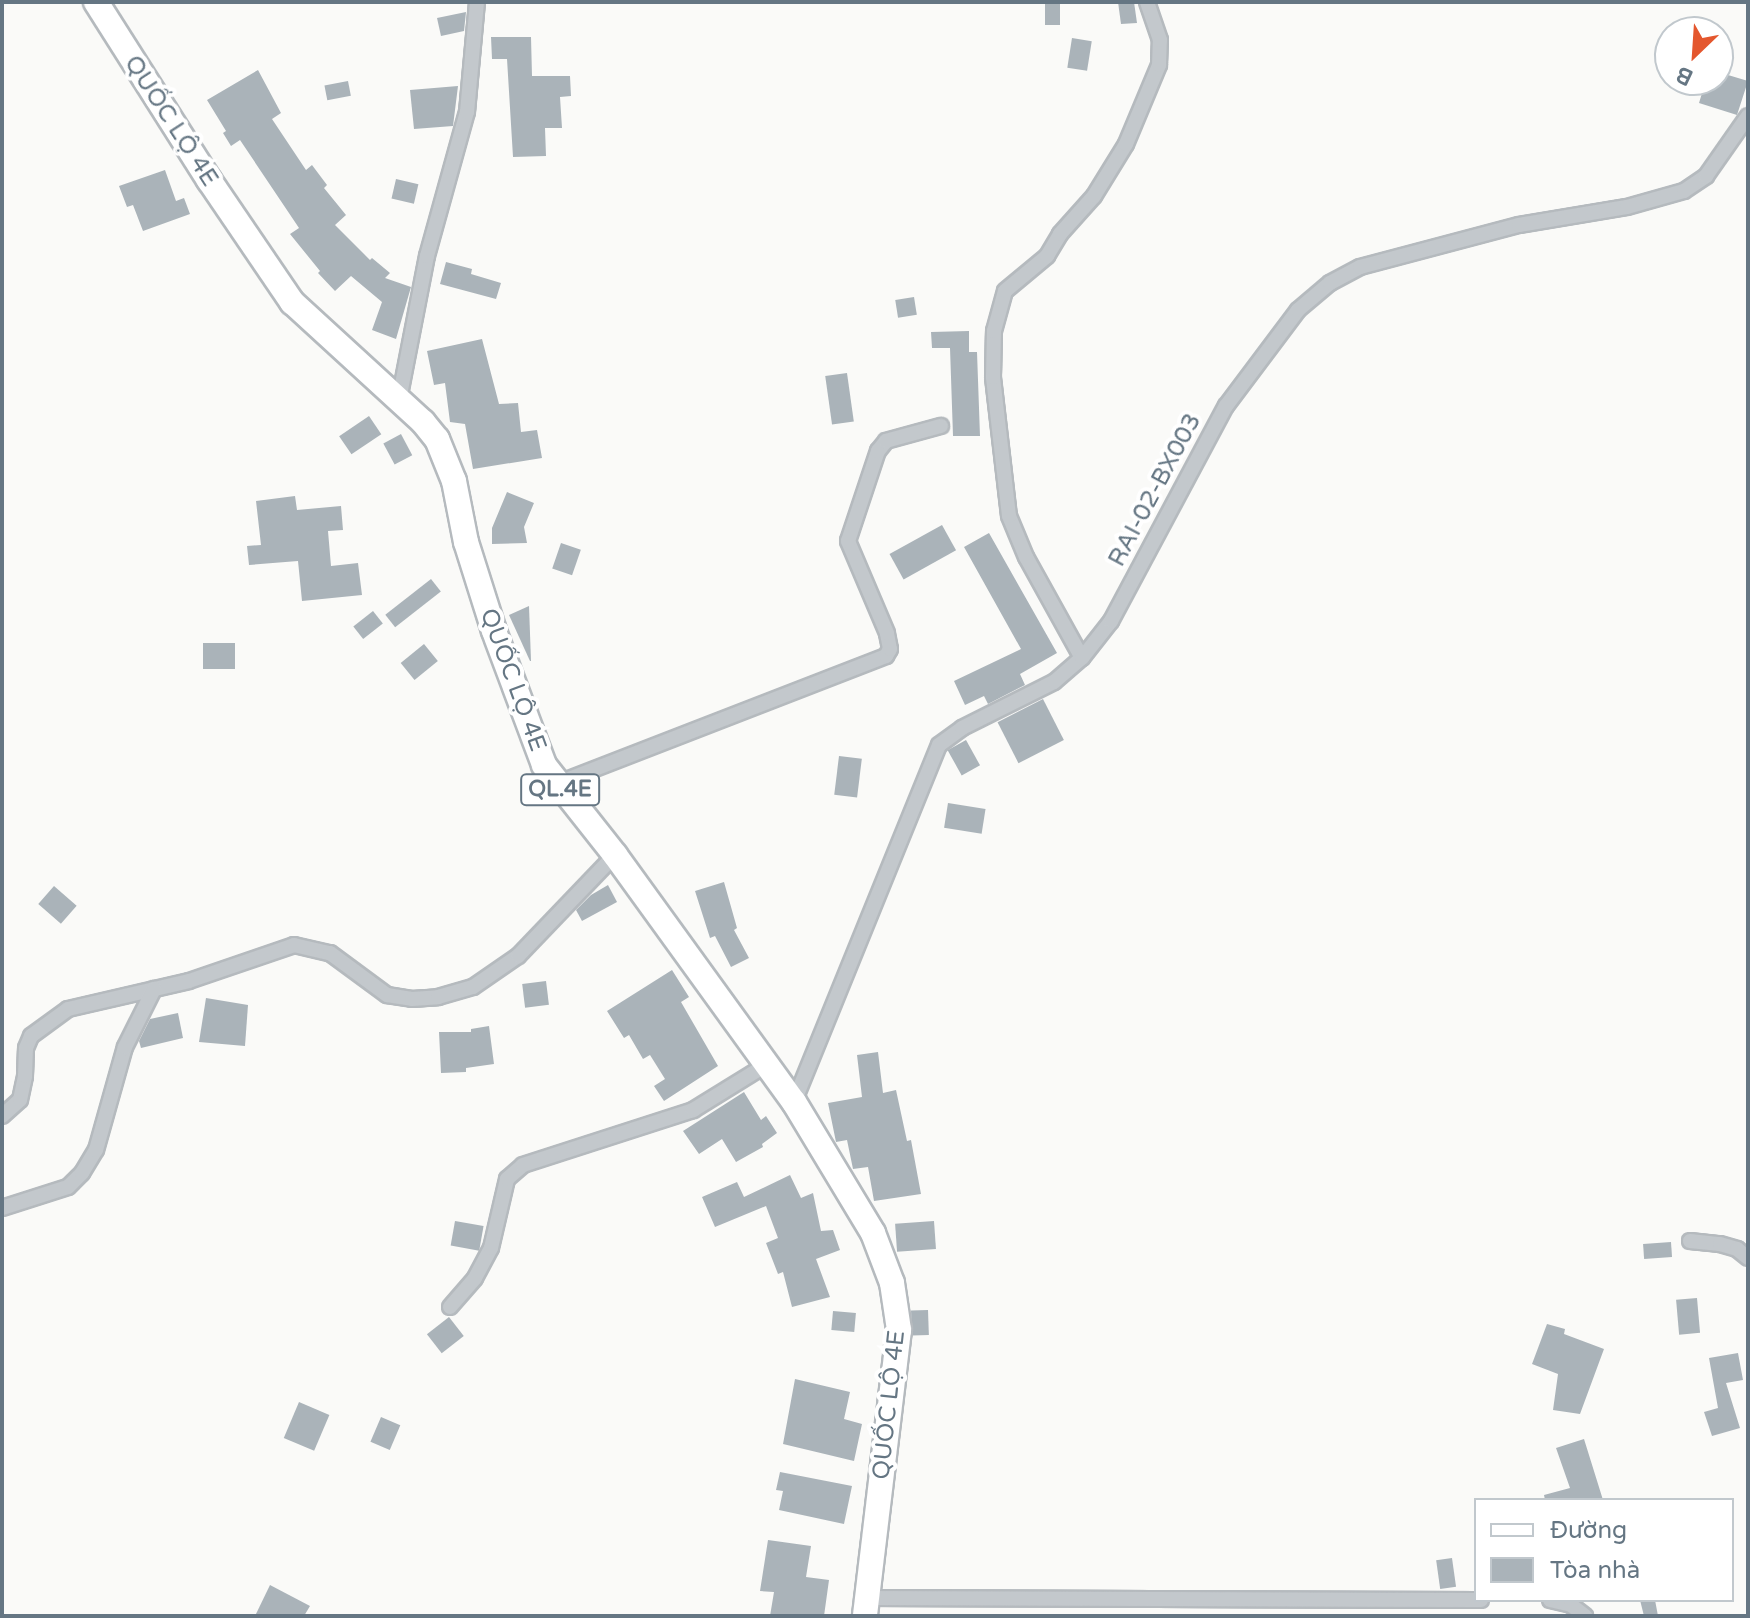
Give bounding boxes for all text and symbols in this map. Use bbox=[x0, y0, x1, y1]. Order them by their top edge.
north arrow bbox=[1654, 16, 1734, 96]
street label: QUỐC LỘ 4E bbox=[118, 50, 224, 192]
text: B bbox=[1672, 61, 1697, 91]
street label: RAI-02-BX003 bbox=[1103, 409, 1207, 571]
street label: QUỐC LỘ 4E bbox=[474, 605, 552, 755]
road number: QL.4E bbox=[520, 772, 600, 808]
street label: QUỐC LỘ 4E bbox=[867, 1329, 911, 1481]
legend bbox=[1474, 1498, 1734, 1602]
text: Đường bbox=[1550, 1516, 1627, 1545]
text: Tòa nhà bbox=[1550, 1556, 1640, 1585]

